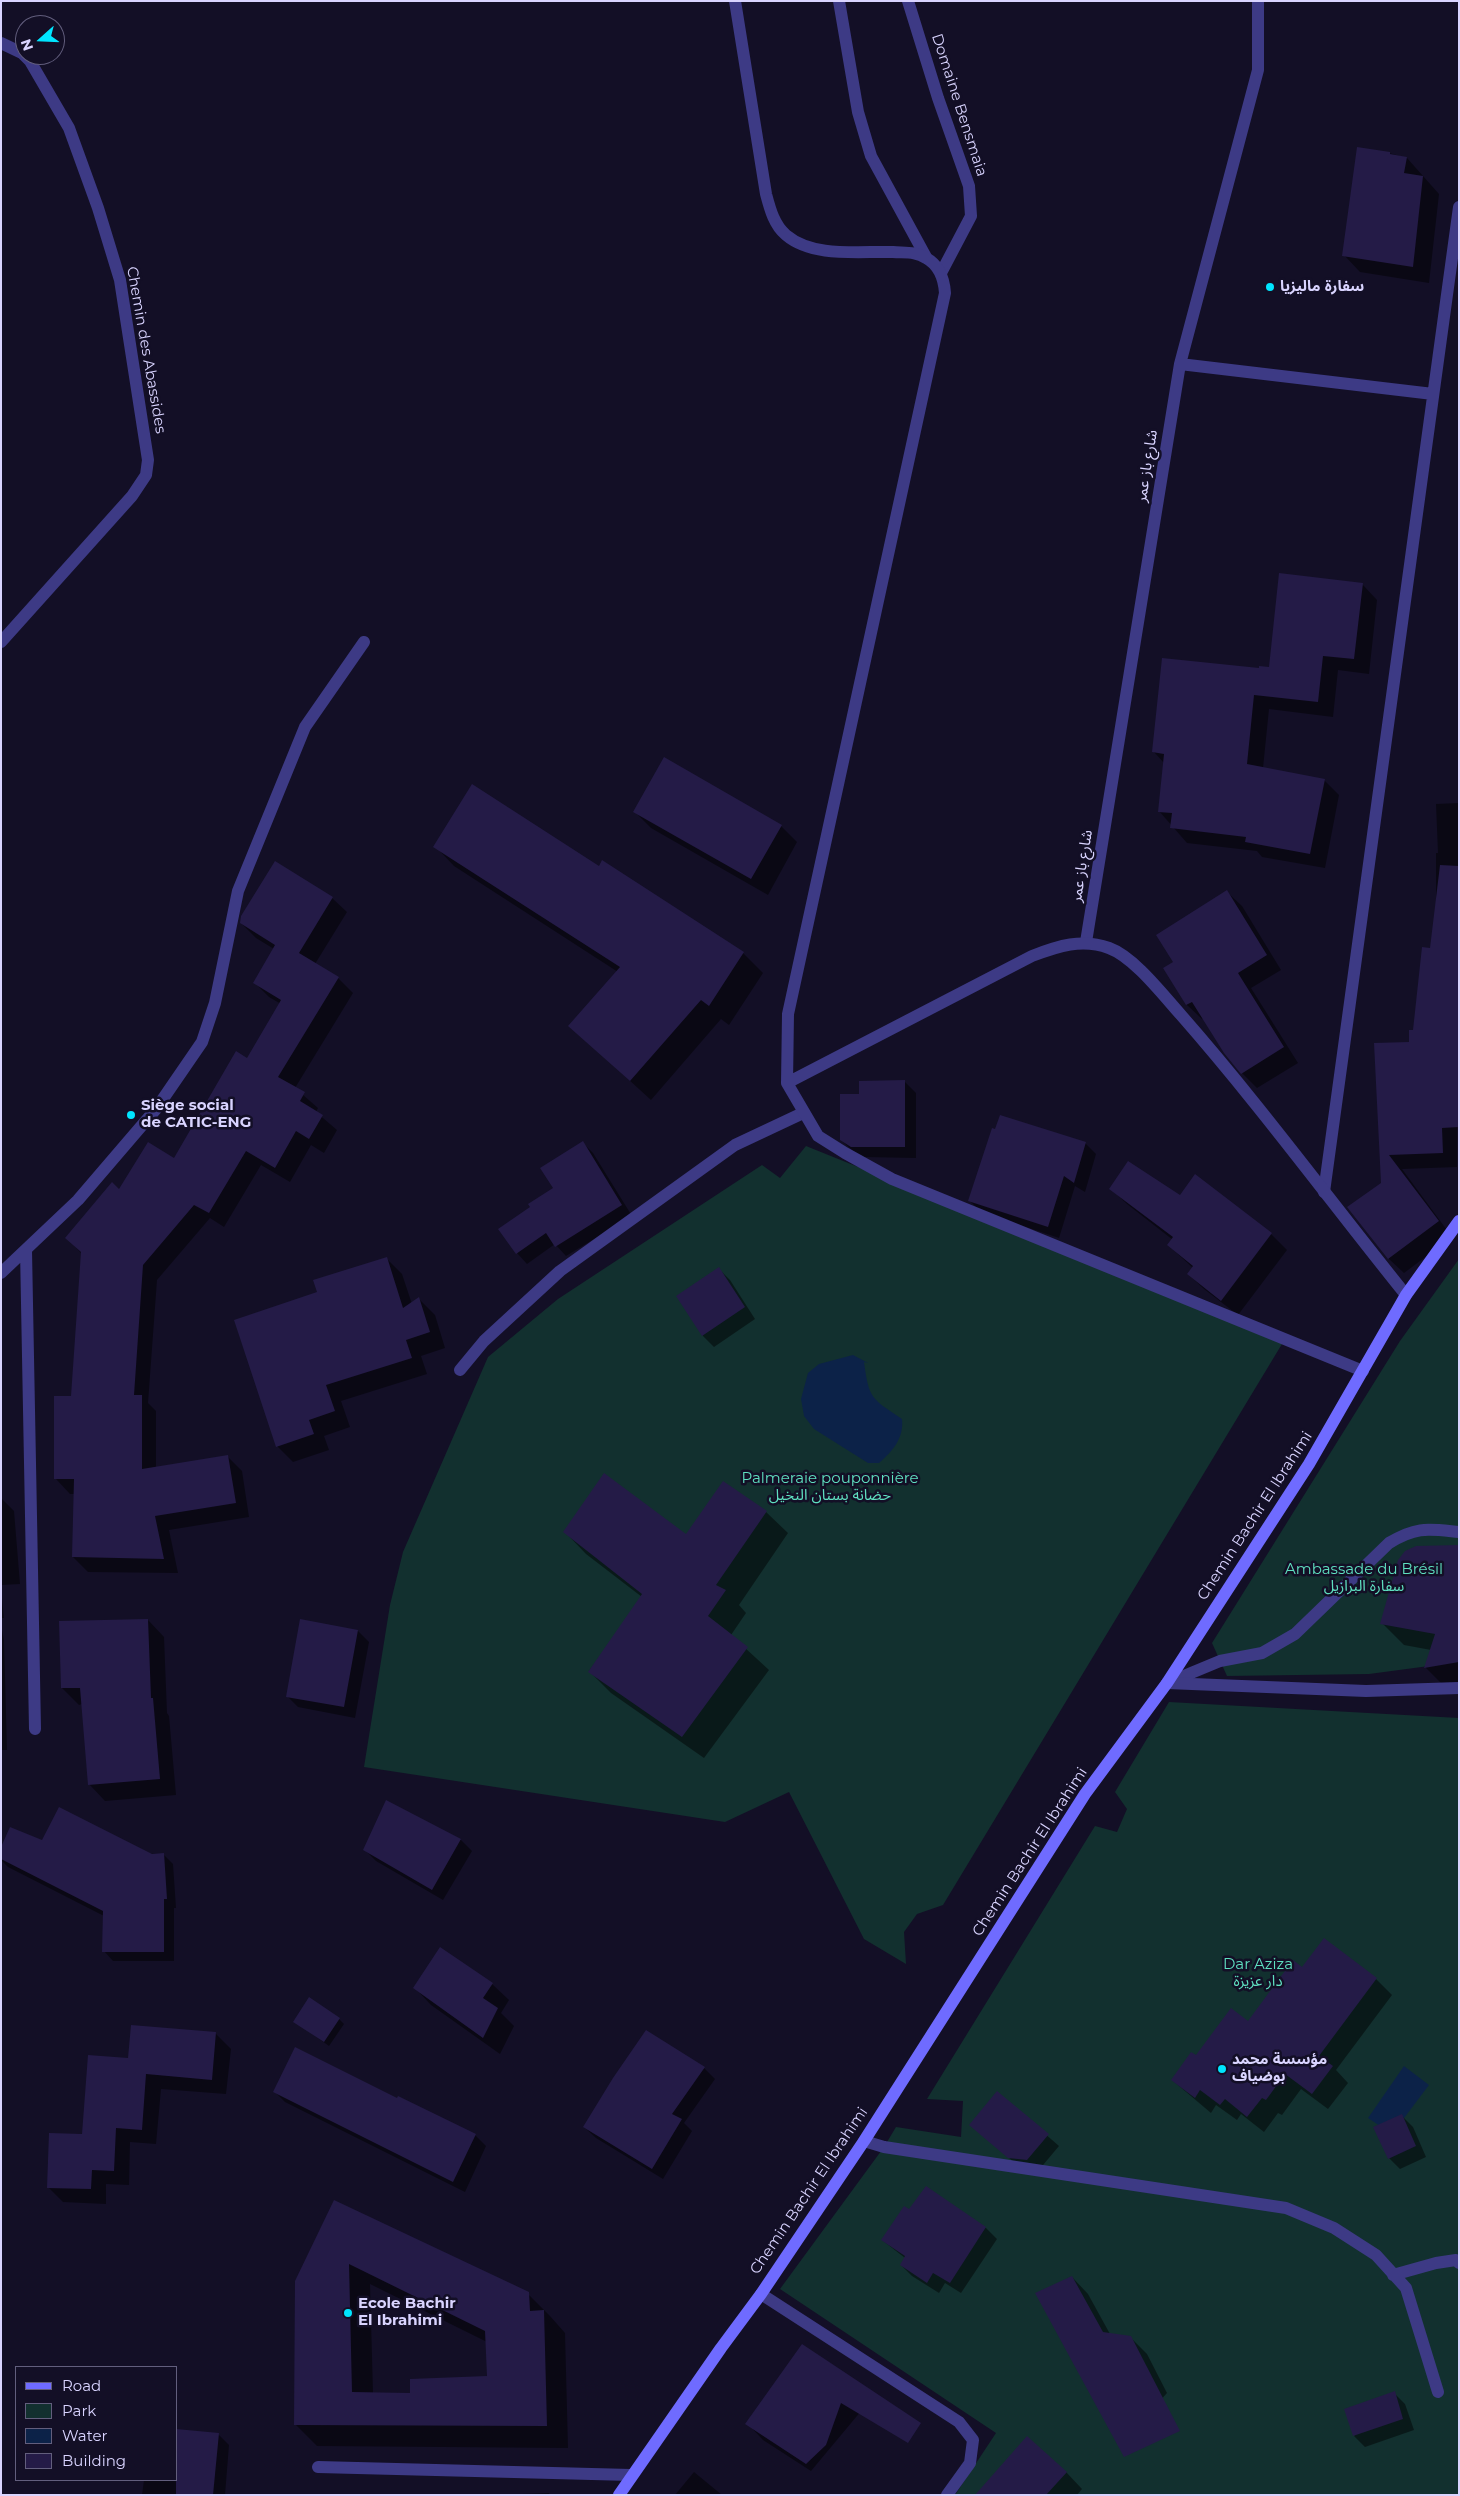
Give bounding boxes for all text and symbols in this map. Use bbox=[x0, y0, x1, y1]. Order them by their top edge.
north arrow bbox=[15, 15, 65, 65]
street label: Domaine Bensmaia bbox=[927, 31, 991, 179]
text: N bbox=[16, 36, 37, 53]
street label: Chemin des Abassides bbox=[122, 265, 170, 435]
place label: سفارة ماليزيا bbox=[1280, 278, 1364, 296]
marker: سفارة ماليزيا bbox=[1264, 281, 1276, 293]
street label: شارع باز عمر bbox=[1132, 428, 1162, 504]
street label: شارع باز عمر bbox=[1067, 828, 1097, 904]
place label: Siège social de CATIC-ENG bbox=[141, 1097, 251, 1132]
marker: Siège social de CATIC-ENG bbox=[125, 1109, 137, 1121]
street label: Chemin Bachir El Ibrahimi bbox=[1194, 1428, 1316, 1604]
park label: Palmeraie pouponnière حضانة بستان النخيل bbox=[741, 1470, 919, 1505]
park label: Ambassade du Brésil سفارة البرازيل bbox=[1285, 1561, 1443, 1596]
street label: Chemin Bachir El Ibrahimi bbox=[969, 1764, 1091, 1940]
park label: Dar Aziza دار عزيزة bbox=[1223, 1956, 1293, 1991]
place label: مؤسسة محمد بوضياف bbox=[1232, 2051, 1327, 2086]
marker: مؤسسة محمد بوضياف bbox=[1216, 2063, 1228, 2075]
street label: Chemin Bachir El Ibrahimi bbox=[746, 2104, 872, 2278]
place label: Ecole Bachir El Ibrahimi bbox=[358, 2295, 456, 2330]
marker: Ecole Bachir El Ibrahimi bbox=[342, 2307, 354, 2319]
legend bbox=[15, 2366, 178, 2481]
text: Road bbox=[62, 2376, 101, 2395]
text: Park bbox=[62, 2401, 96, 2420]
text: Water bbox=[62, 2426, 108, 2445]
text: Building bbox=[62, 2451, 126, 2470]

